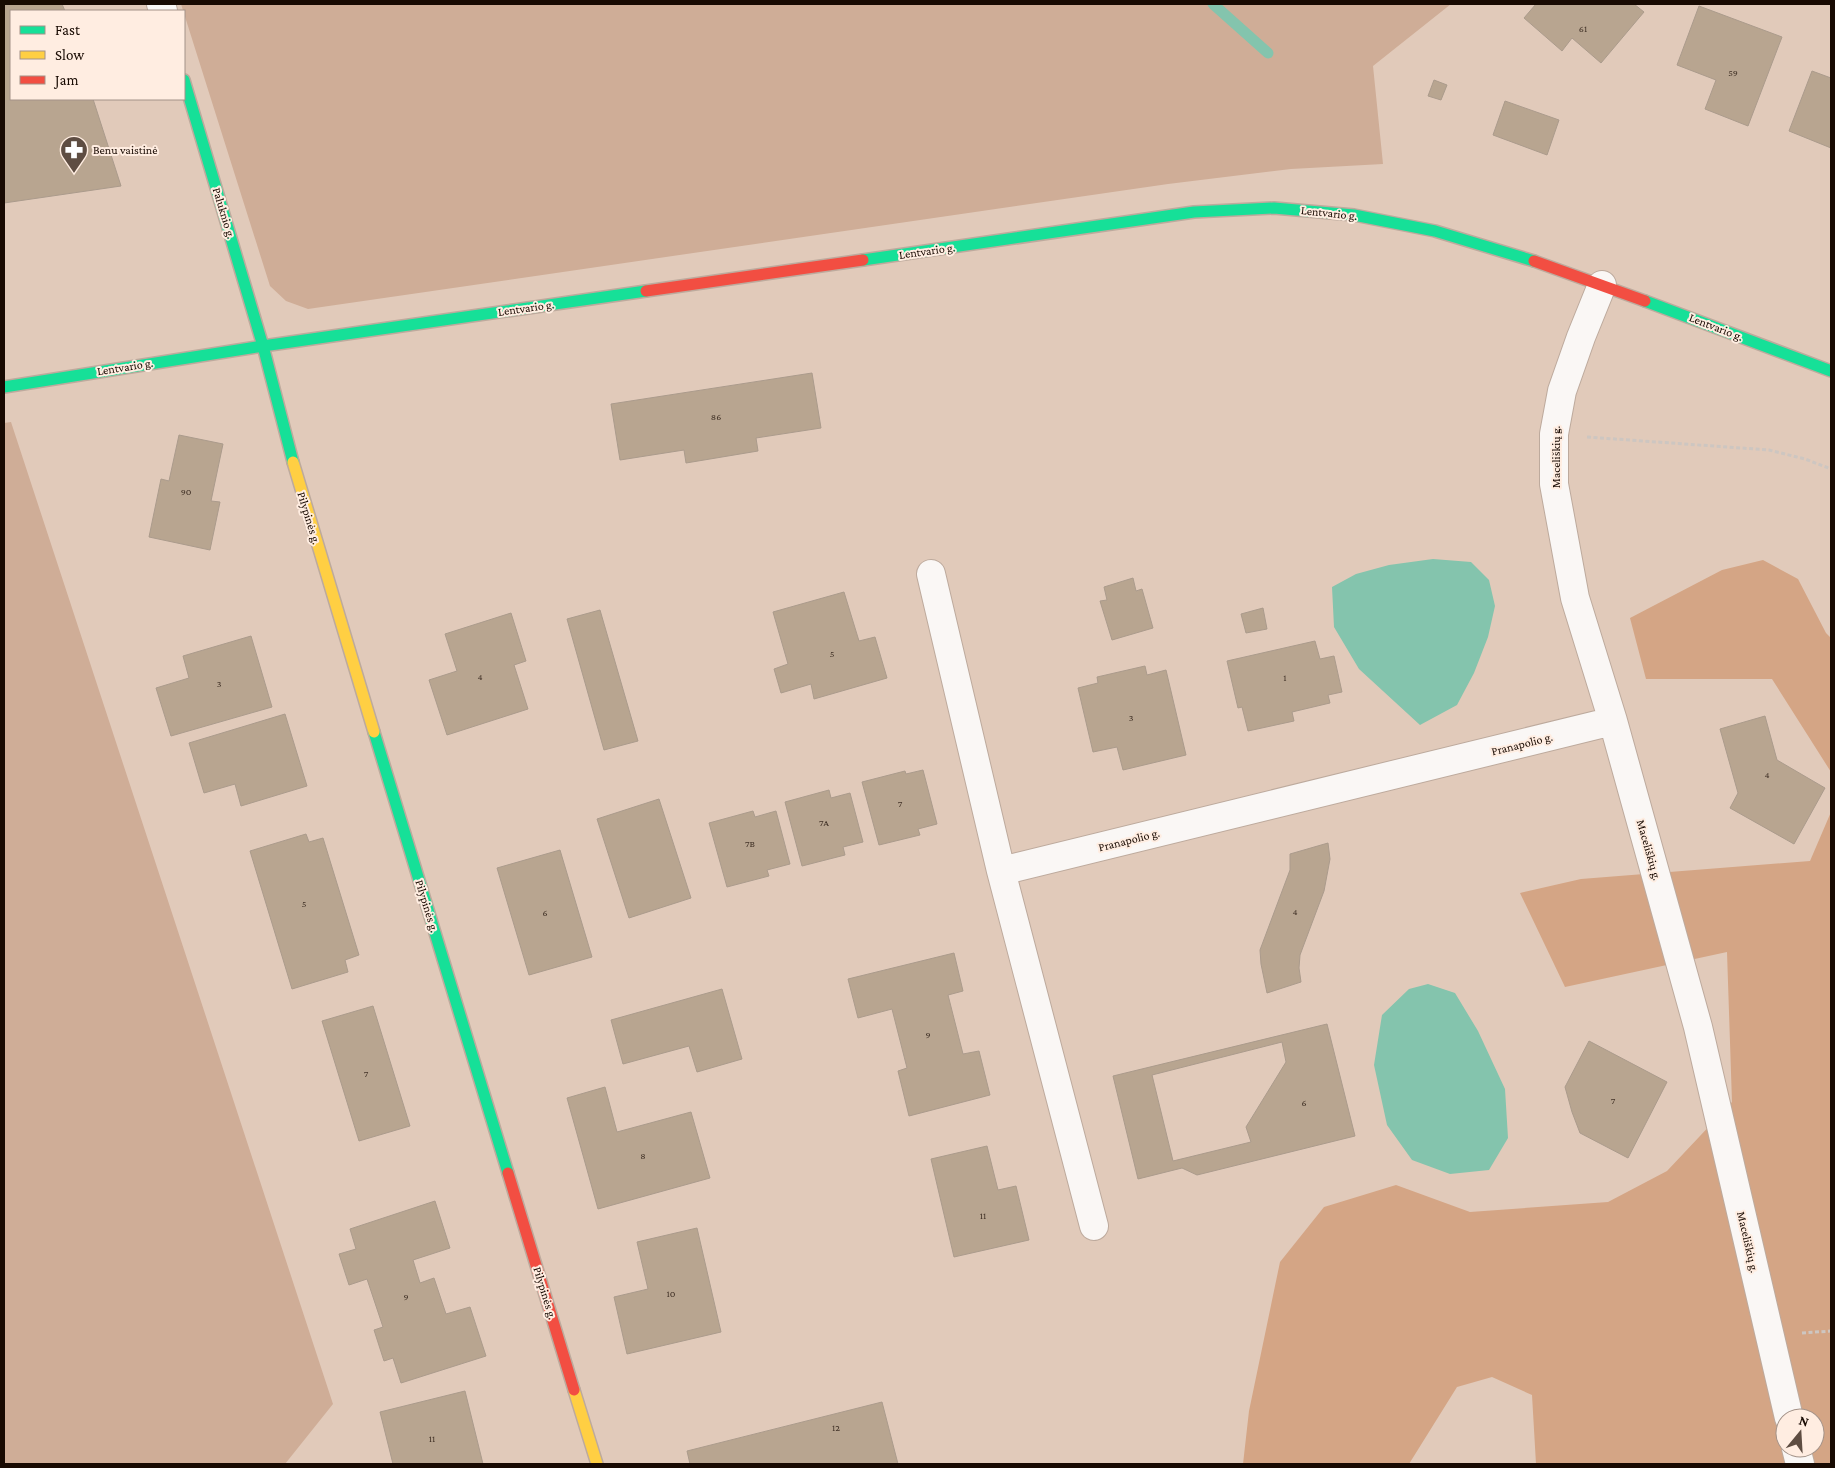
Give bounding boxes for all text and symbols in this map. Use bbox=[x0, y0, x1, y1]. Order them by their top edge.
legend bbox=[10, 10, 185, 100]
text: Fast bbox=[55, 22, 81, 38]
house number: 61 bbox=[1579, 23, 1587, 34]
text: Slow bbox=[55, 47, 85, 63]
house number: 59 bbox=[1728, 67, 1738, 78]
text: Jam bbox=[53, 72, 78, 89]
pharmacy icon: Benu vaistinė bbox=[59, 135, 89, 174]
place label: Benu vaistinė bbox=[93, 143, 158, 157]
street label: Paluknio g. bbox=[210, 186, 238, 241]
street label: Lentvario g. bbox=[1300, 203, 1358, 223]
street label: Lentvario g. bbox=[898, 240, 956, 262]
street label: Lentvario g. bbox=[497, 297, 555, 319]
street label: Lentvario g. bbox=[1687, 310, 1745, 344]
street label: Lentvario g. bbox=[96, 356, 154, 378]
house number: 86 bbox=[711, 411, 721, 422]
street label: Maceliškių g. bbox=[1549, 425, 1563, 488]
house number: 90 bbox=[181, 486, 192, 497]
street label: Pilypinės g. bbox=[294, 490, 324, 546]
house number: 5 bbox=[830, 648, 835, 659]
house number: 4 bbox=[477, 671, 483, 682]
house number: 1 bbox=[1283, 672, 1287, 683]
house number: 3 bbox=[217, 678, 222, 689]
house number: 3 bbox=[1129, 712, 1134, 723]
street label: Pranapolio g. bbox=[1490, 730, 1554, 758]
house number: 4 bbox=[1764, 769, 1770, 780]
house number: 7 bbox=[898, 798, 903, 809]
house number: 7A bbox=[819, 817, 829, 828]
street label: Maceliškių g. bbox=[1634, 818, 1664, 882]
street label: Pranapolio g. bbox=[1097, 826, 1161, 854]
house number: 7B bbox=[745, 838, 756, 849]
street label: Pilypinės g. bbox=[412, 878, 442, 934]
house number: 5 bbox=[302, 898, 307, 909]
house number: 4 bbox=[1292, 906, 1298, 917]
house number: 6 bbox=[542, 907, 548, 918]
house number: 9 bbox=[925, 1029, 931, 1040]
house number: 7 bbox=[364, 1068, 369, 1079]
house number: 7 bbox=[1611, 1095, 1616, 1106]
house number: 6 bbox=[1301, 1097, 1307, 1108]
house number: 8 bbox=[640, 1150, 646, 1161]
house number: 11 bbox=[980, 1210, 986, 1221]
street label: Maceliškių g. bbox=[1734, 1210, 1762, 1274]
street label: Pilypinės g. bbox=[530, 1265, 560, 1321]
house number: 10 bbox=[667, 1288, 676, 1299]
house number: 9 bbox=[403, 1291, 409, 1302]
north arrow bbox=[1775, 1408, 1825, 1458]
text: N bbox=[1797, 1412, 1811, 1430]
house number: 12 bbox=[832, 1422, 840, 1433]
house number: 11 bbox=[429, 1433, 435, 1444]

